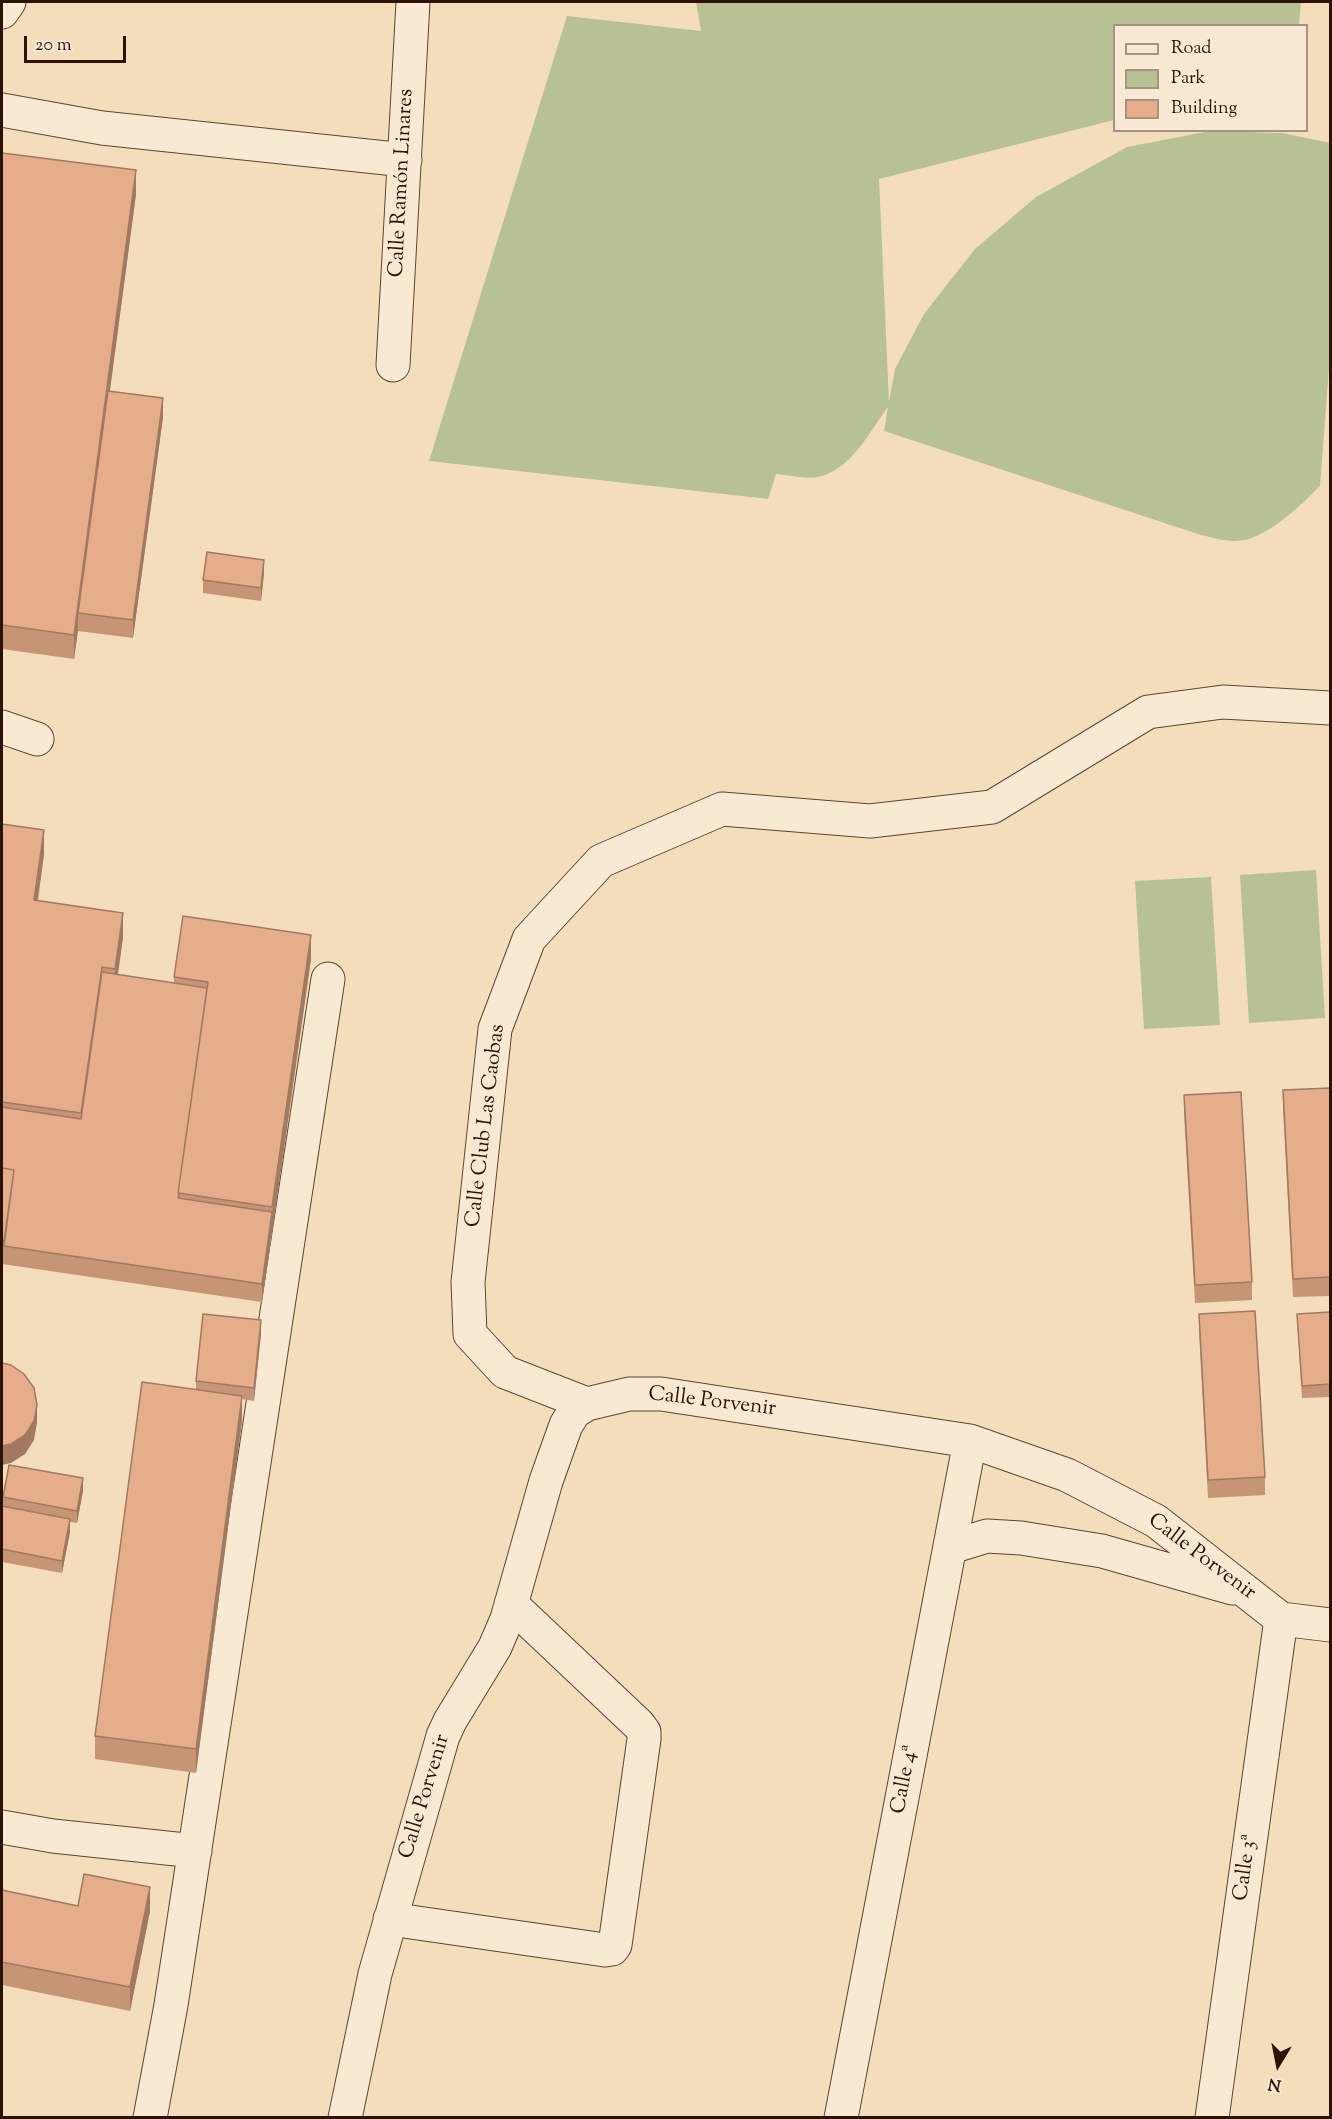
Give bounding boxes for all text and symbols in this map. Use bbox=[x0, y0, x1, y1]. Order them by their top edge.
scale bar bbox=[27, 24, 129, 62]
legend bbox=[1113, 24, 1308, 132]
text: 20 m bbox=[35, 33, 72, 59]
text: Road bbox=[1171, 36, 1211, 62]
text: Park bbox=[1171, 66, 1205, 92]
street label: Calle Ramón Linares bbox=[385, 88, 421, 278]
text: Building bbox=[1171, 96, 1237, 122]
street label: Calle Club Las Caobas bbox=[462, 1023, 512, 1229]
street label: Calle Porvenir bbox=[647, 1383, 777, 1423]
street label: Calle Porvenir bbox=[1142, 1509, 1260, 1607]
street label: Calle Porvenir bbox=[395, 1732, 457, 1862]
street label: Calle 4ª bbox=[887, 1744, 925, 1816]
street label: Calle 3ª bbox=[1230, 1833, 1264, 1903]
north arrow bbox=[1248, 2035, 1308, 2095]
text: N bbox=[1266, 2071, 1283, 2096]

